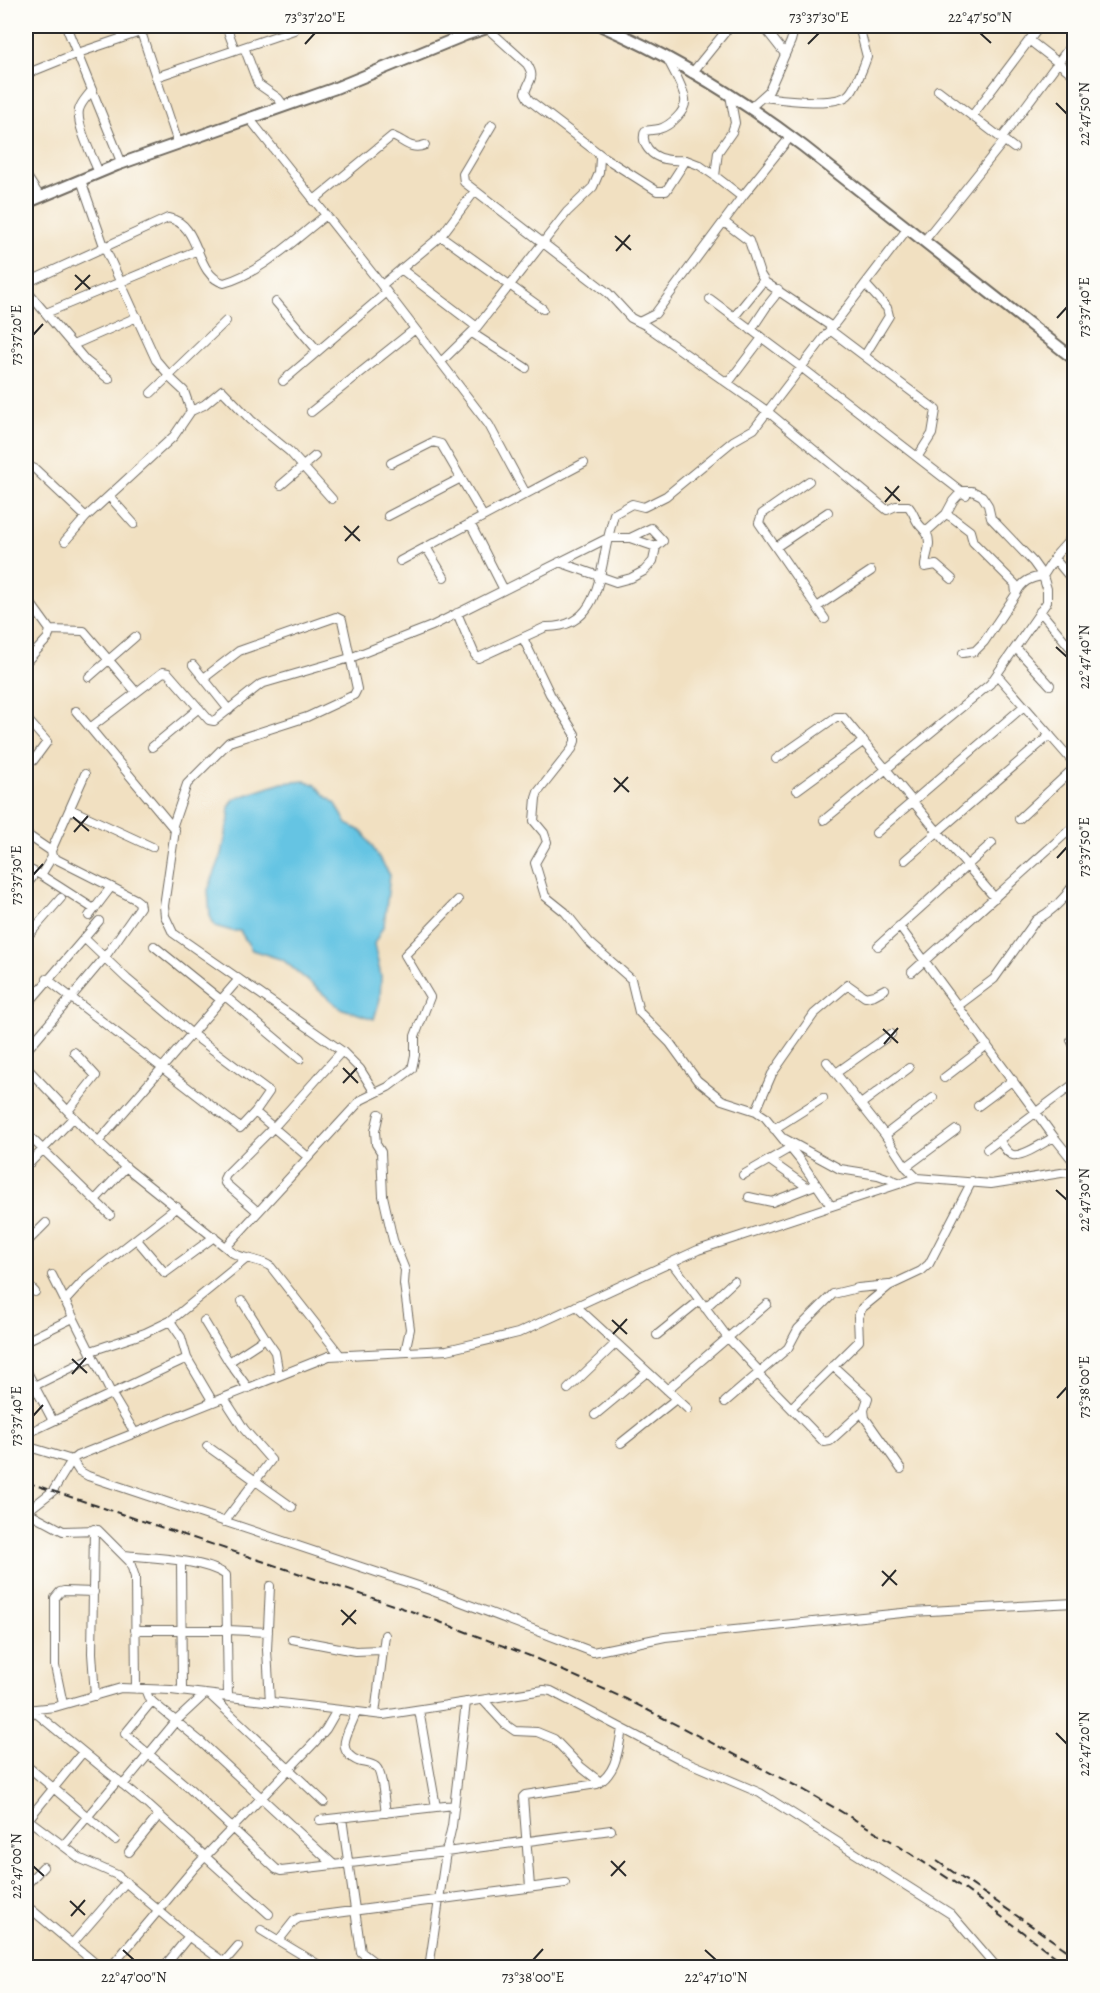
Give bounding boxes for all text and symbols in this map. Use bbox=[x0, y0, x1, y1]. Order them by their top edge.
text: 73°37'20"E bbox=[285, 7, 345, 27]
text: 73°37'30"E bbox=[789, 7, 849, 27]
text: 22°47'50"N bbox=[948, 7, 1012, 27]
text: 22°47'50"N bbox=[1074, 82, 1094, 146]
text: 73°37'40"E bbox=[1074, 277, 1094, 337]
text: 73°37'20"E bbox=[6, 305, 26, 365]
text: 22°47'40"N bbox=[1074, 625, 1094, 689]
text: 73°37'50"E bbox=[1074, 817, 1094, 877]
text: 73°37'30"E bbox=[6, 845, 26, 905]
text: 22°47'30"N bbox=[1074, 1168, 1094, 1232]
text: 73°38'00"E bbox=[1074, 1356, 1094, 1418]
text: 73°37'40"E bbox=[6, 1386, 26, 1446]
text: 22°47'20"N bbox=[1074, 1711, 1094, 1776]
text: 22°47'00"N bbox=[6, 1833, 26, 1899]
text: 22°47'00"N bbox=[101, 1967, 167, 1987]
text: 73°38'00"E bbox=[502, 1967, 564, 1987]
text: 22°47'10"N bbox=[685, 1967, 748, 1987]

